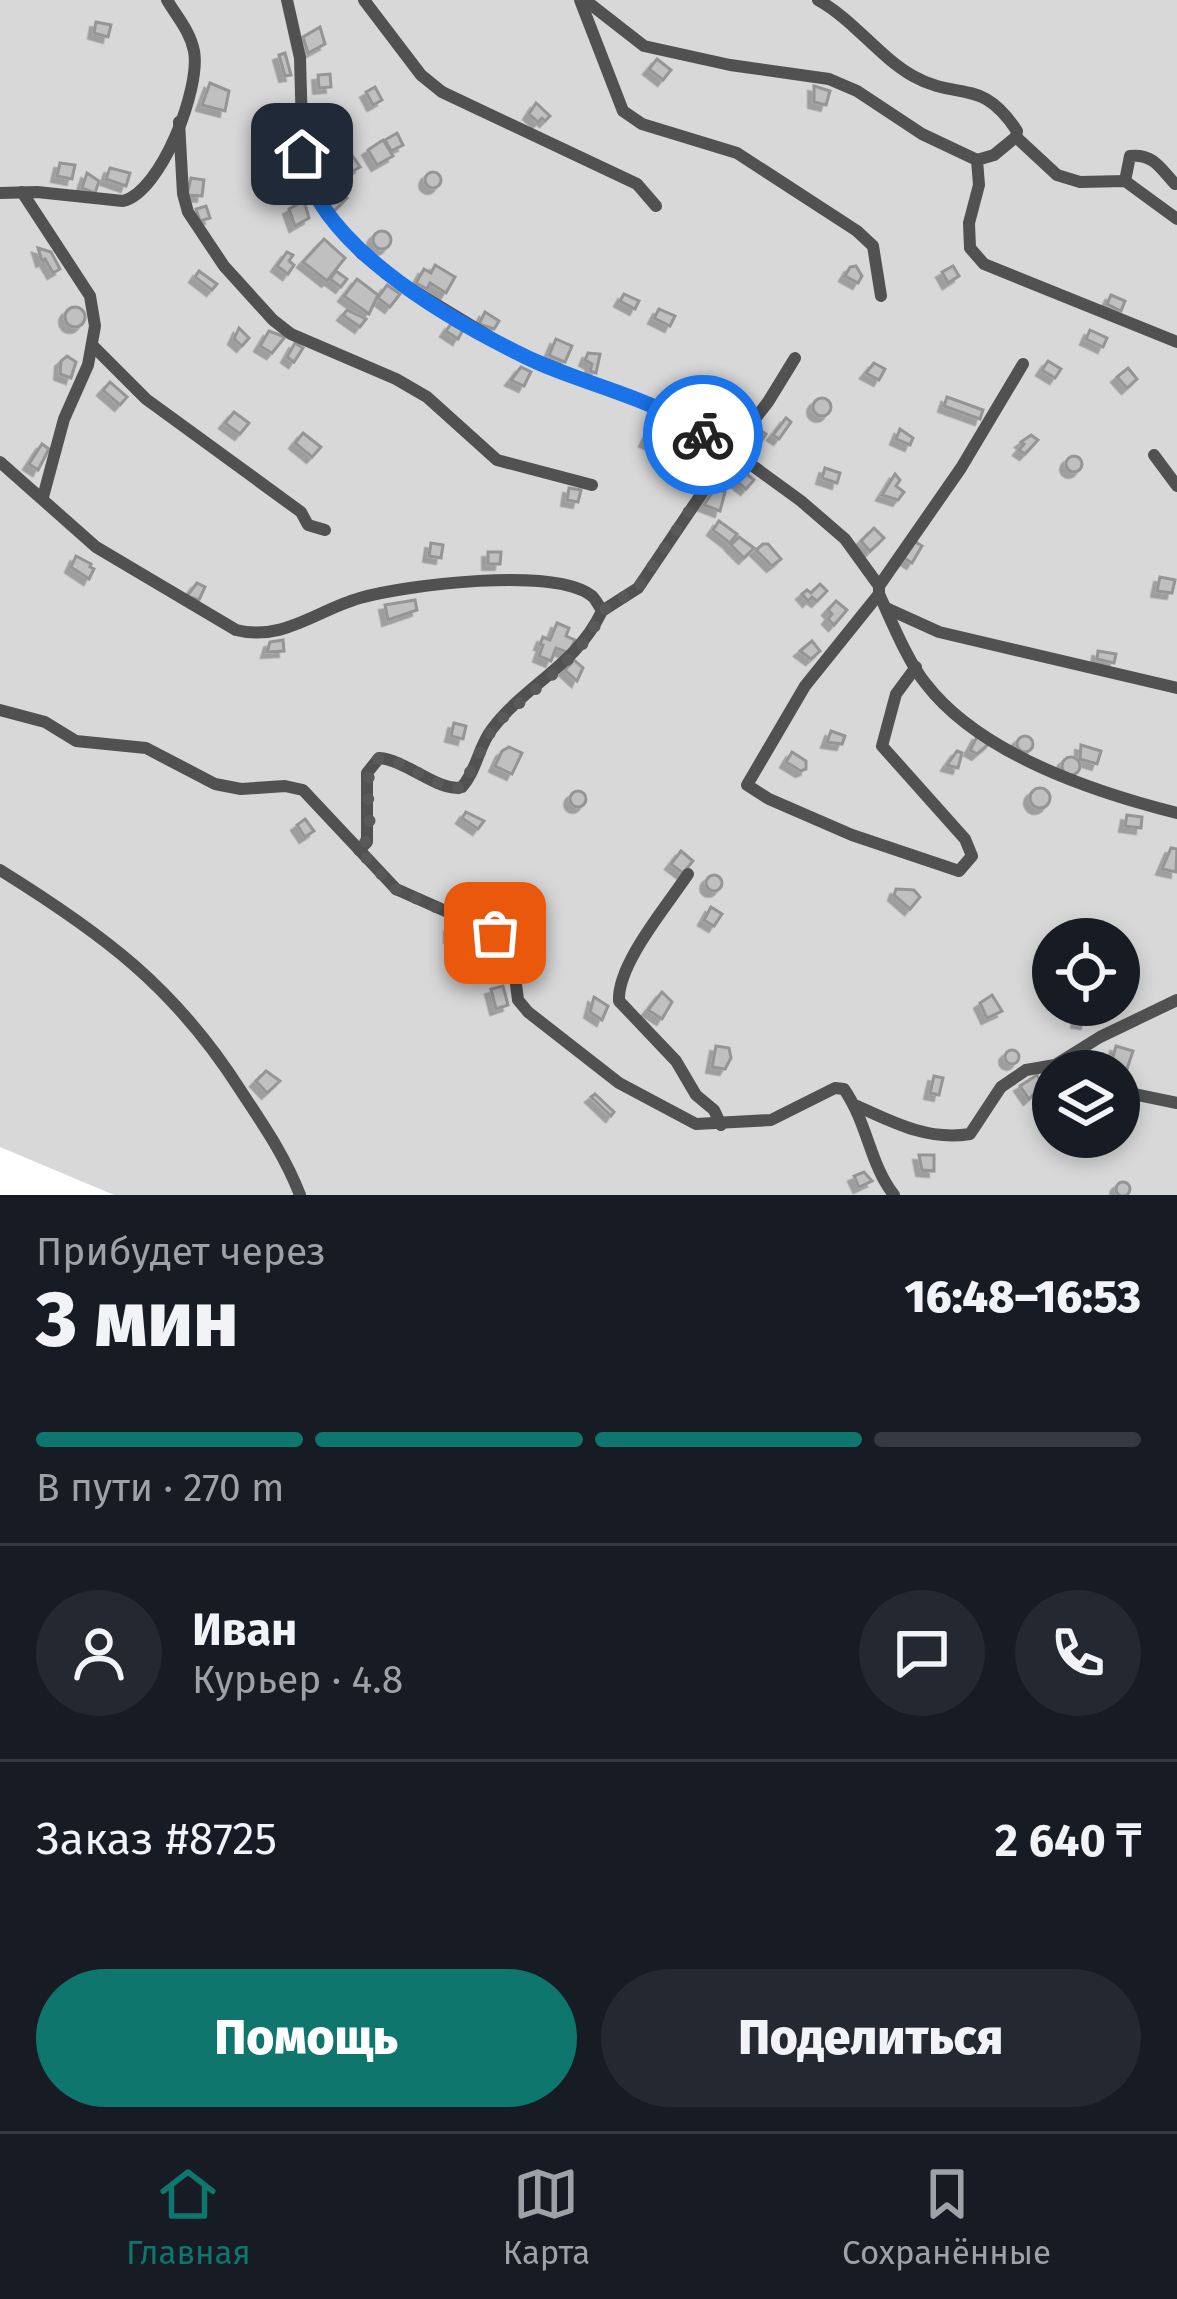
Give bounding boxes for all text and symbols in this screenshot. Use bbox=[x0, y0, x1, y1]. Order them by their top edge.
pin bbox=[251, 103, 353, 205]
icon: home bbox=[269, 121, 335, 187]
courier bbox=[643, 375, 763, 495]
icon: bike bbox=[670, 402, 736, 468]
pin bbox=[444, 882, 546, 984]
icon: bag bbox=[462, 900, 528, 966]
map controls bbox=[1032, 918, 1140, 1158]
button: locate bbox=[1032, 918, 1140, 1026]
button: layers bbox=[1032, 1050, 1140, 1158]
text: Прибудет через bbox=[36, 1229, 326, 1275]
text: 16:48–16:53 bbox=[905, 1270, 1141, 1324]
text: 3 мин bbox=[36, 1273, 239, 1367]
text: В пути · 270 m bbox=[36, 1465, 285, 1511]
button: person bbox=[36, 1590, 162, 1716]
button: chat bbox=[859, 1590, 985, 1716]
button: phone bbox=[1015, 1590, 1141, 1716]
text: Иван bbox=[192, 1603, 297, 1657]
text: Курьер · 4.8 bbox=[192, 1657, 403, 1703]
text: Заказ #8725 bbox=[36, 1812, 277, 1866]
text: 2 640 ₸ bbox=[995, 1814, 1141, 1868]
button: Помощь bbox=[36, 1969, 577, 2107]
button: Поделиться bbox=[601, 1969, 1141, 2107]
tab: Главная bbox=[126, 2161, 251, 2273]
tab: Карта bbox=[503, 2161, 590, 2273]
tab: Сохранённые bbox=[842, 2161, 1051, 2273]

